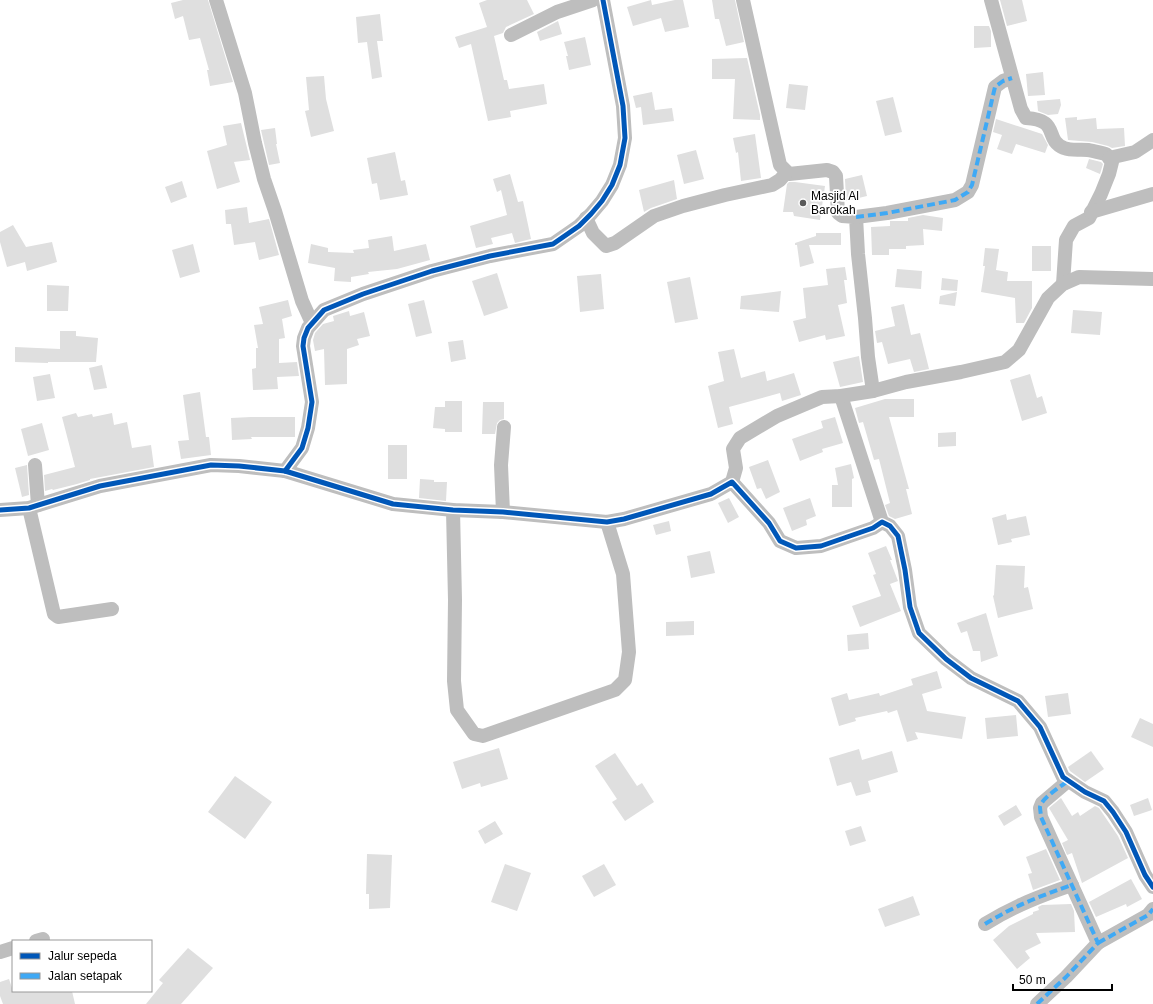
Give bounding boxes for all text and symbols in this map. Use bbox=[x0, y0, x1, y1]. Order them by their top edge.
place label: Masjid Al Barokah bbox=[811, 189, 859, 217]
marker: Masjid Al Barokah bbox=[798, 198, 808, 208]
legend bbox=[12, 940, 152, 992]
text: Jalur sepeda bbox=[48, 949, 117, 963]
scale bar bbox=[1013, 966, 1112, 992]
text: Jalan setapak bbox=[48, 969, 123, 983]
text: 50 m bbox=[1019, 973, 1046, 987]

